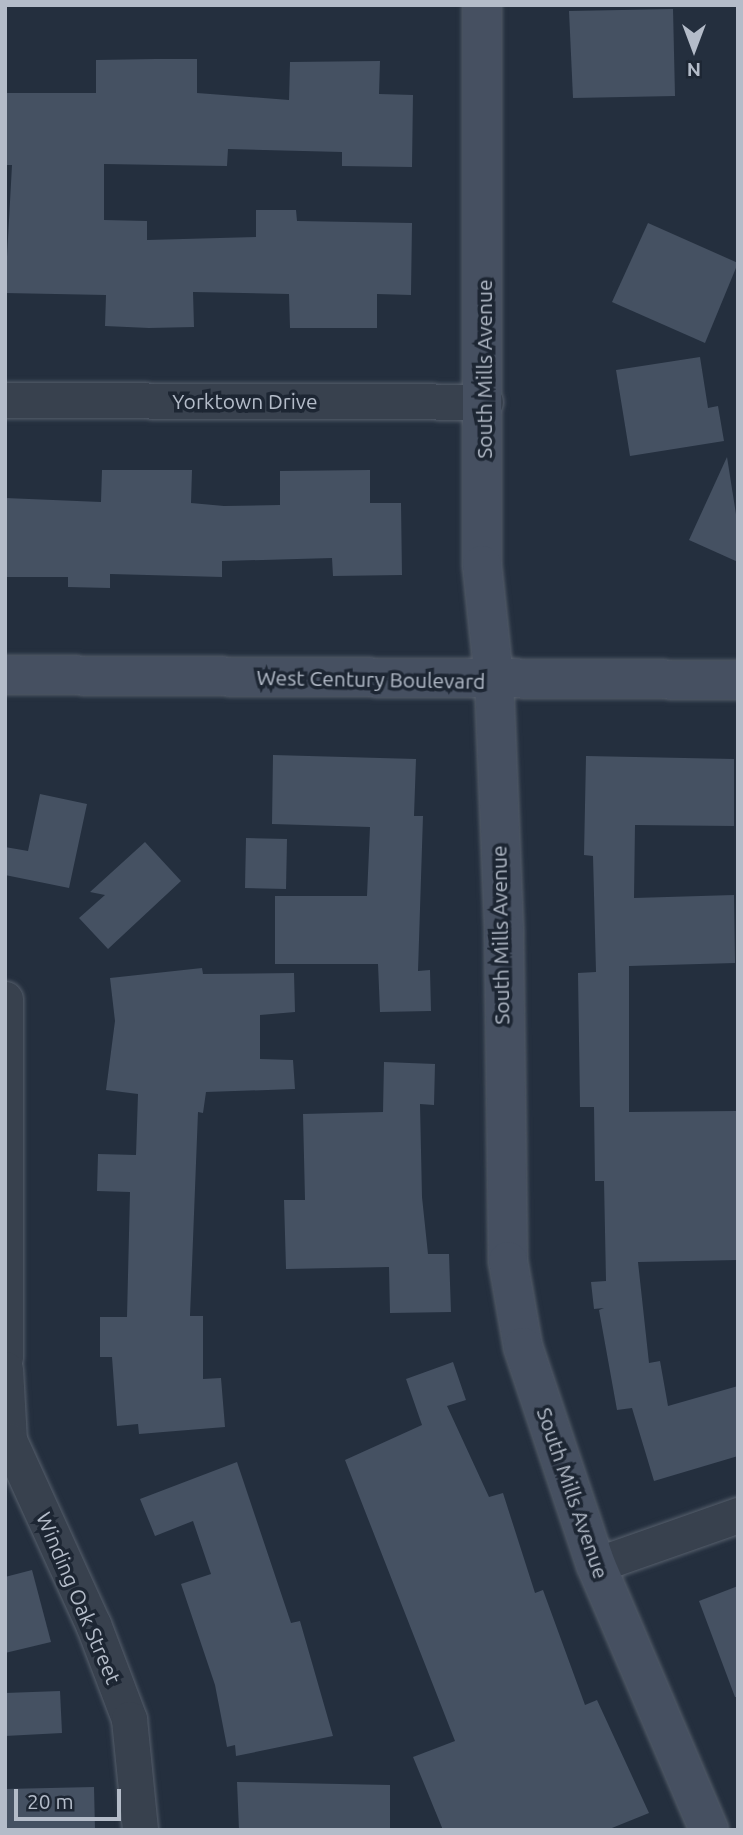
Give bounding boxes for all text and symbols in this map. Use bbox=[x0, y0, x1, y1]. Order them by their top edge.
north arrow bbox=[659, 14, 729, 84]
text: N bbox=[687, 59, 701, 81]
street label: South Mills Avenue bbox=[471, 279, 497, 459]
street label: Yorktown Drive bbox=[172, 388, 318, 414]
street label: West Century Boulevard bbox=[256, 664, 486, 694]
street label: South Mills Avenue bbox=[486, 845, 514, 1025]
street label: South Mills Avenue bbox=[532, 1404, 614, 1582]
street label: Winding Oak Street bbox=[31, 1508, 127, 1688]
scale bar bbox=[18, 1776, 124, 1820]
text: 20 m bbox=[27, 1789, 74, 1813]

